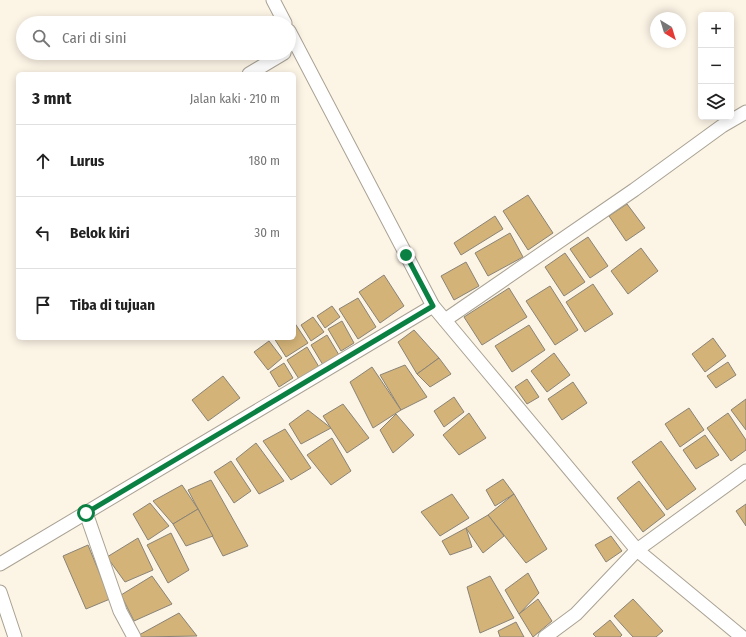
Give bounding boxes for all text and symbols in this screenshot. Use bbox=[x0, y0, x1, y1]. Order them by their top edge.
north arrow bbox=[650, 12, 686, 48]
map controls bbox=[698, 12, 734, 120]
button: + bbox=[698, 12, 734, 48]
search box bbox=[16, 16, 296, 60]
icon: search bbox=[30, 27, 52, 49]
text: Cari di sini bbox=[62, 29, 127, 47]
button: − bbox=[698, 48, 734, 84]
button: layers bbox=[698, 84, 734, 120]
text: 3 mnt bbox=[32, 88, 71, 109]
text: Jalan kaki · 210 m bbox=[190, 91, 280, 106]
icon: ahead bbox=[32, 150, 54, 172]
text: Lurus bbox=[70, 152, 104, 170]
text: 180 m bbox=[249, 153, 280, 168]
icon: left bbox=[32, 222, 54, 244]
text: Belok kiri bbox=[70, 224, 130, 242]
text: 30 m bbox=[254, 225, 280, 240]
route end bbox=[397, 246, 415, 264]
icon: arrive bbox=[32, 294, 54, 316]
text: Tiba di tujuan bbox=[70, 296, 155, 314]
route start bbox=[77, 504, 95, 522]

